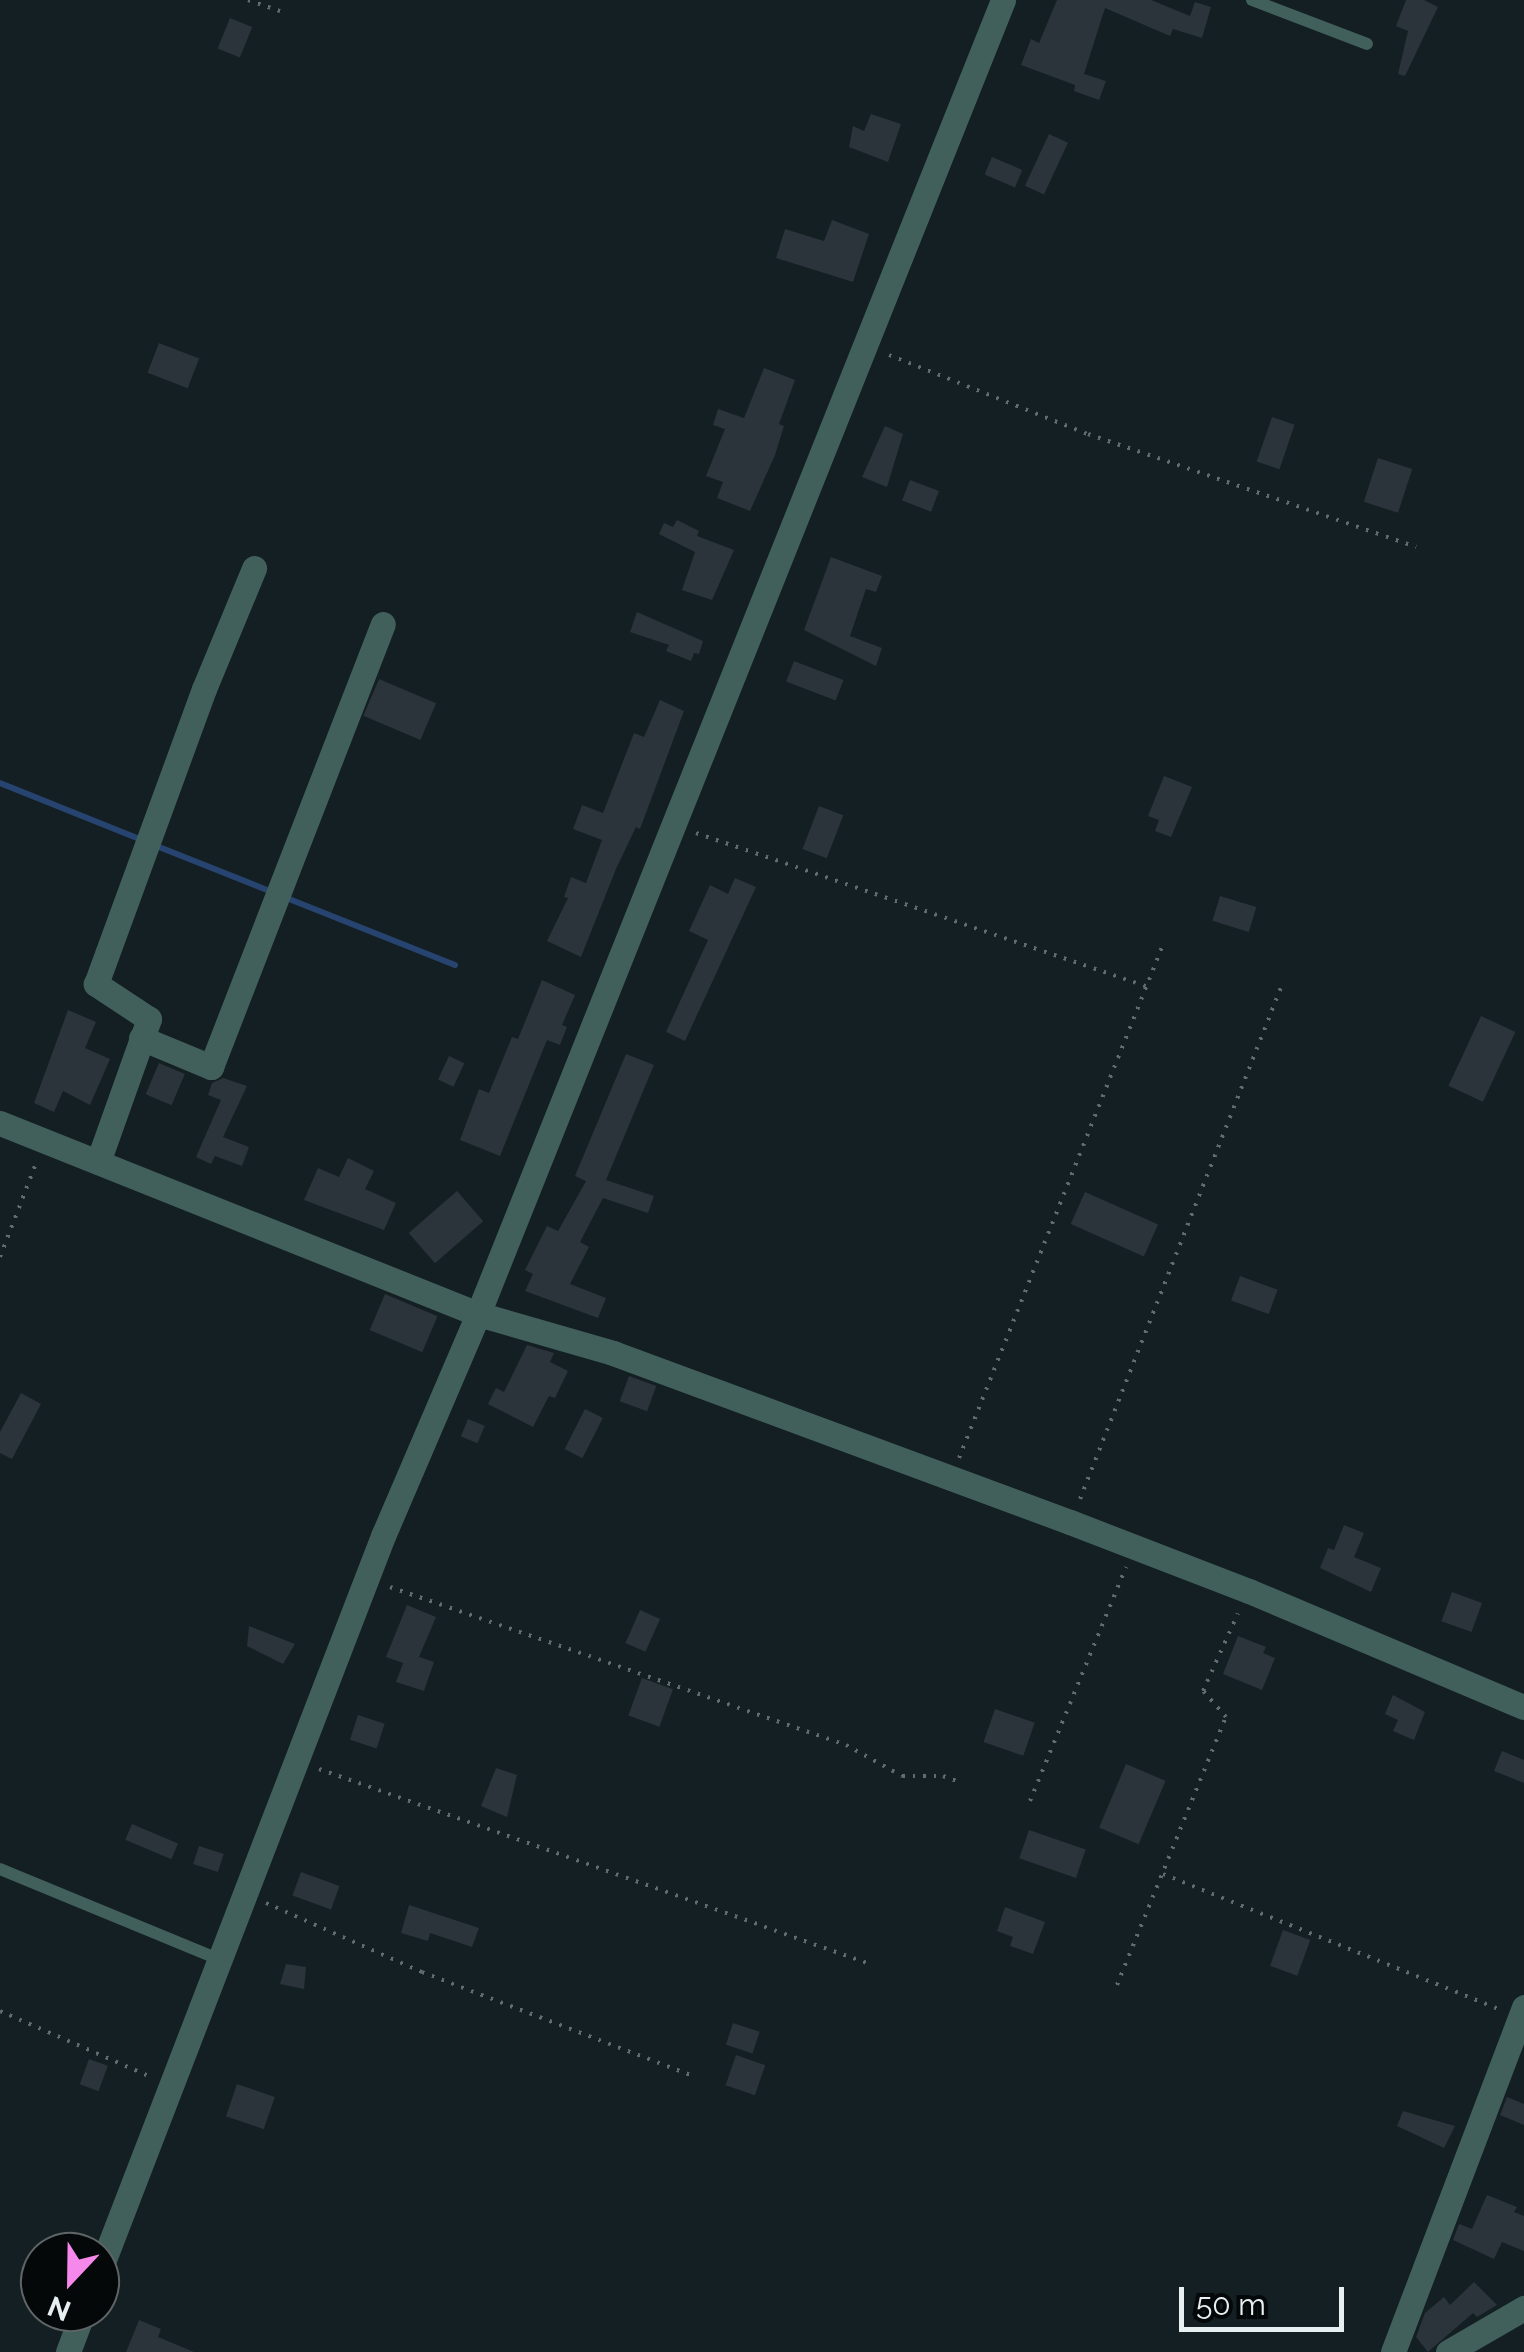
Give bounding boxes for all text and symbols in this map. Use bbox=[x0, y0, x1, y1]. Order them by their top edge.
north arrow bbox=[20, 2232, 120, 2332]
scale bar bbox=[1184, 2267, 1349, 2329]
text: 50 m bbox=[1196, 2287, 1266, 2322]
text: N bbox=[43, 2289, 75, 2328]

